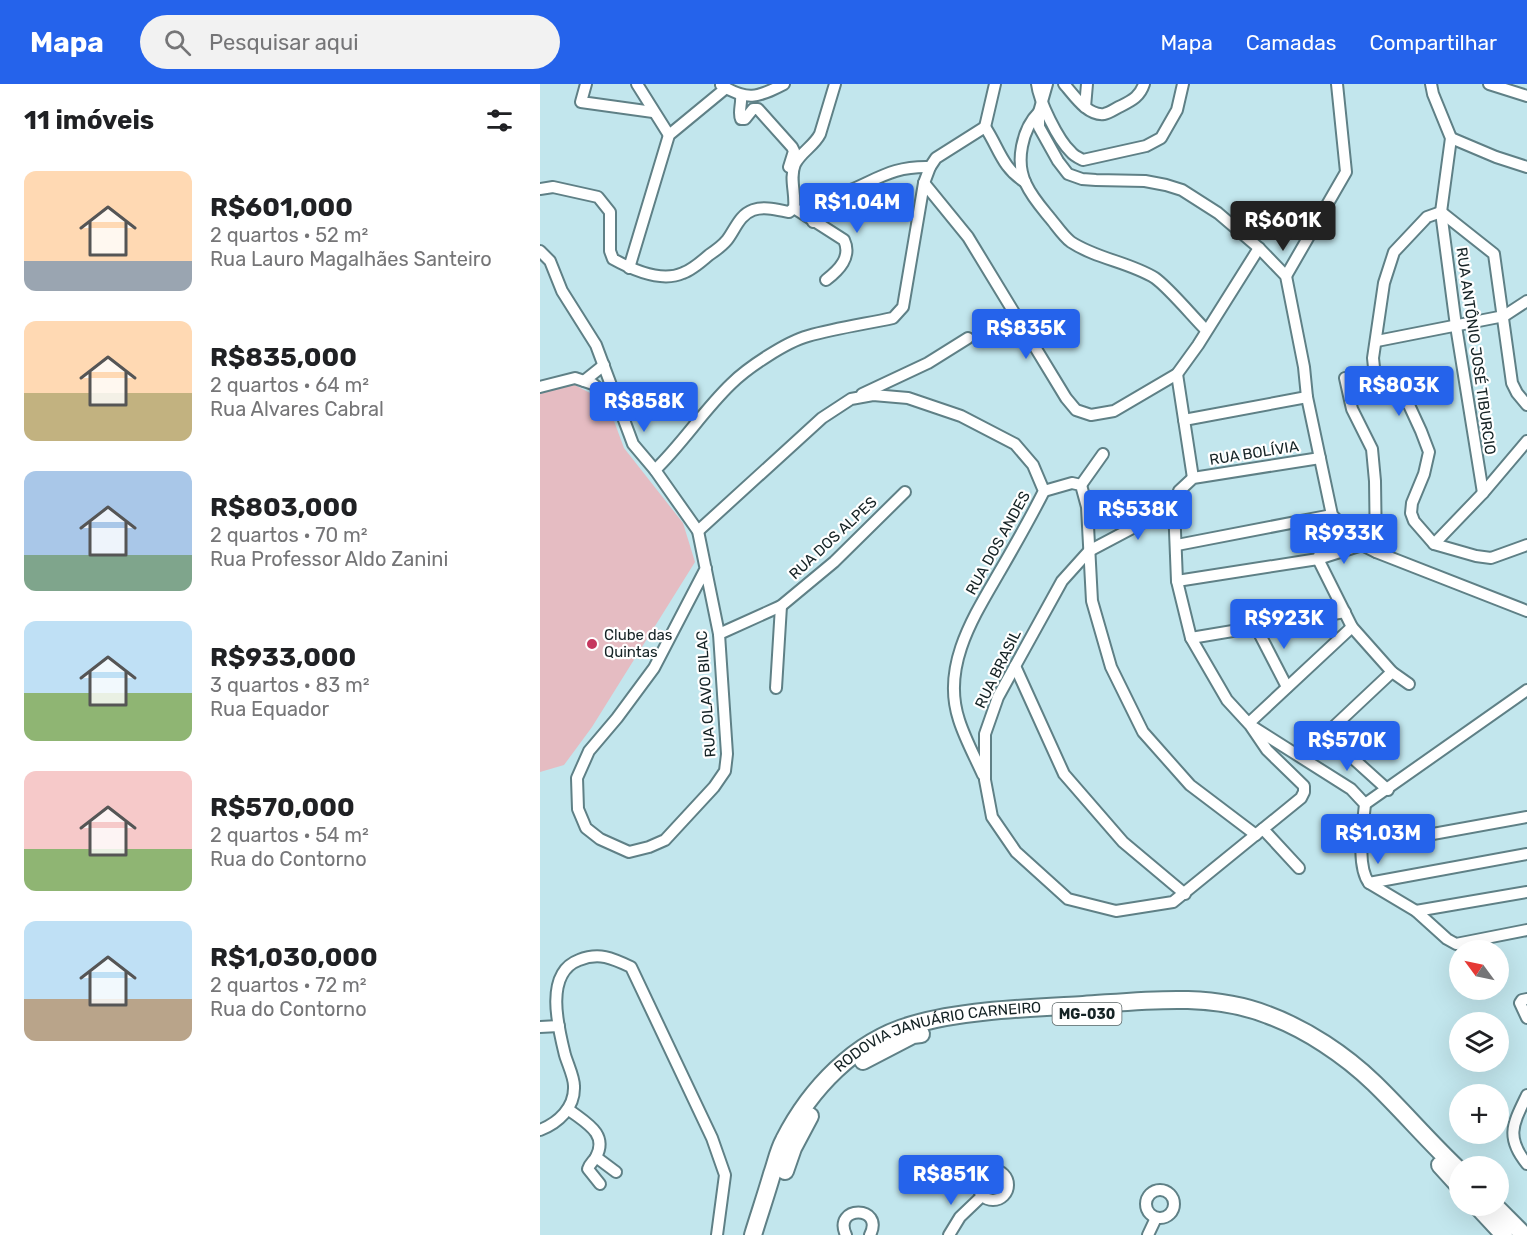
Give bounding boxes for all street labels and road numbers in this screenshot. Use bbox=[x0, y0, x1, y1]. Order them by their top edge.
street label: RUA ANTÔNIO JOSÉ TIBURCIO bbox=[1453, 246, 1499, 456]
street label: RUA BOLÍVIA bbox=[1208, 437, 1300, 469]
street label: RUA DOS ANDES bbox=[962, 488, 1034, 598]
street label: RUA DOS ALPES bbox=[785, 493, 881, 583]
street label: RUA BRASIL bbox=[971, 626, 1025, 711]
street label: RUA OLAVO BILAC bbox=[693, 630, 719, 758]
street label: RODOVIA JANUÁRIO CARNEIRO bbox=[831, 998, 1042, 1076]
road number: MG-030 bbox=[1052, 1003, 1122, 1025]

